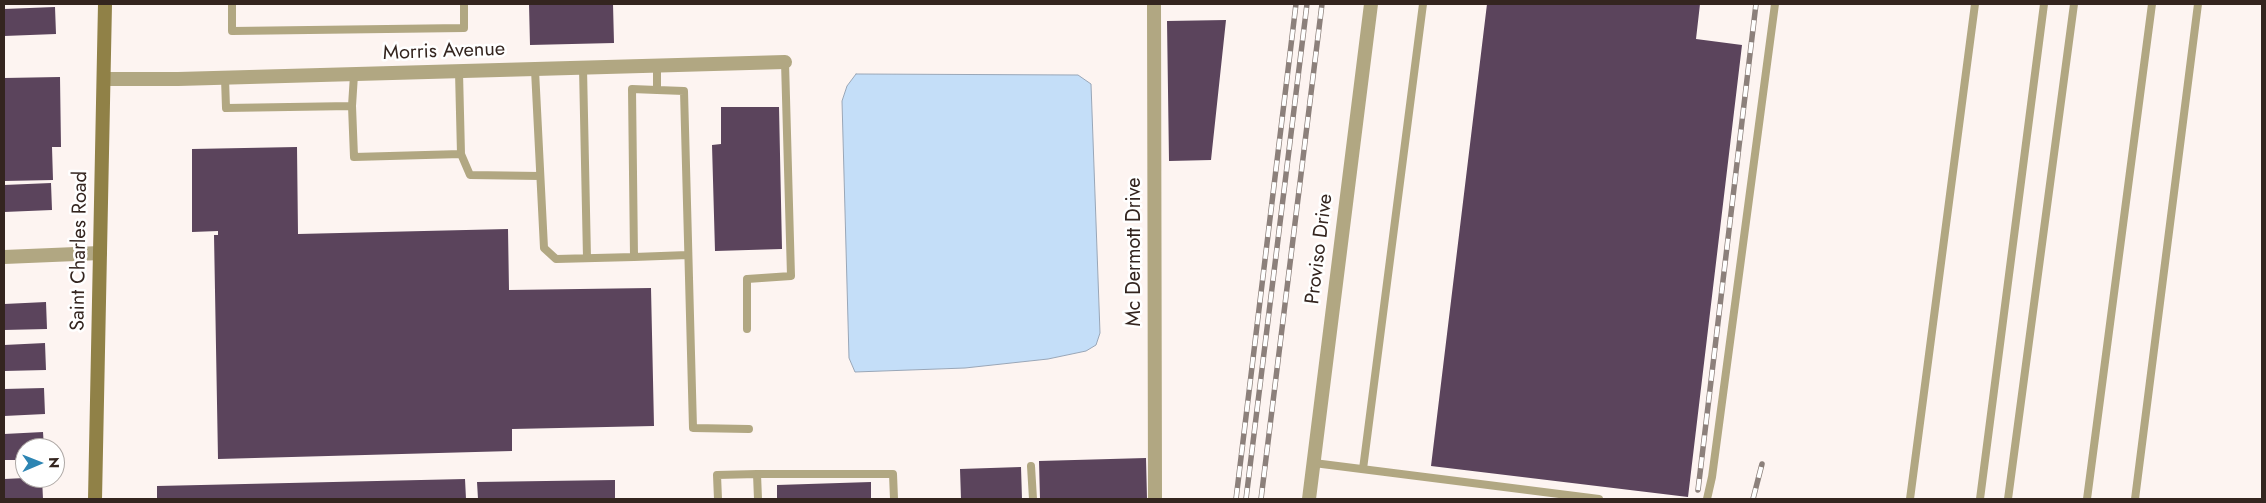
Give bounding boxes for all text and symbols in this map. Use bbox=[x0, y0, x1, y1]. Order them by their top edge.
street label: Morris Avenue bbox=[382, 38, 506, 66]
street label: Saint Charles Road bbox=[67, 171, 93, 331]
street label: Mc Dermott Drive bbox=[1123, 177, 1147, 327]
street label: Proviso Drive bbox=[1301, 192, 1339, 306]
north arrow bbox=[15, 438, 65, 488]
text: N bbox=[44, 457, 64, 468]

